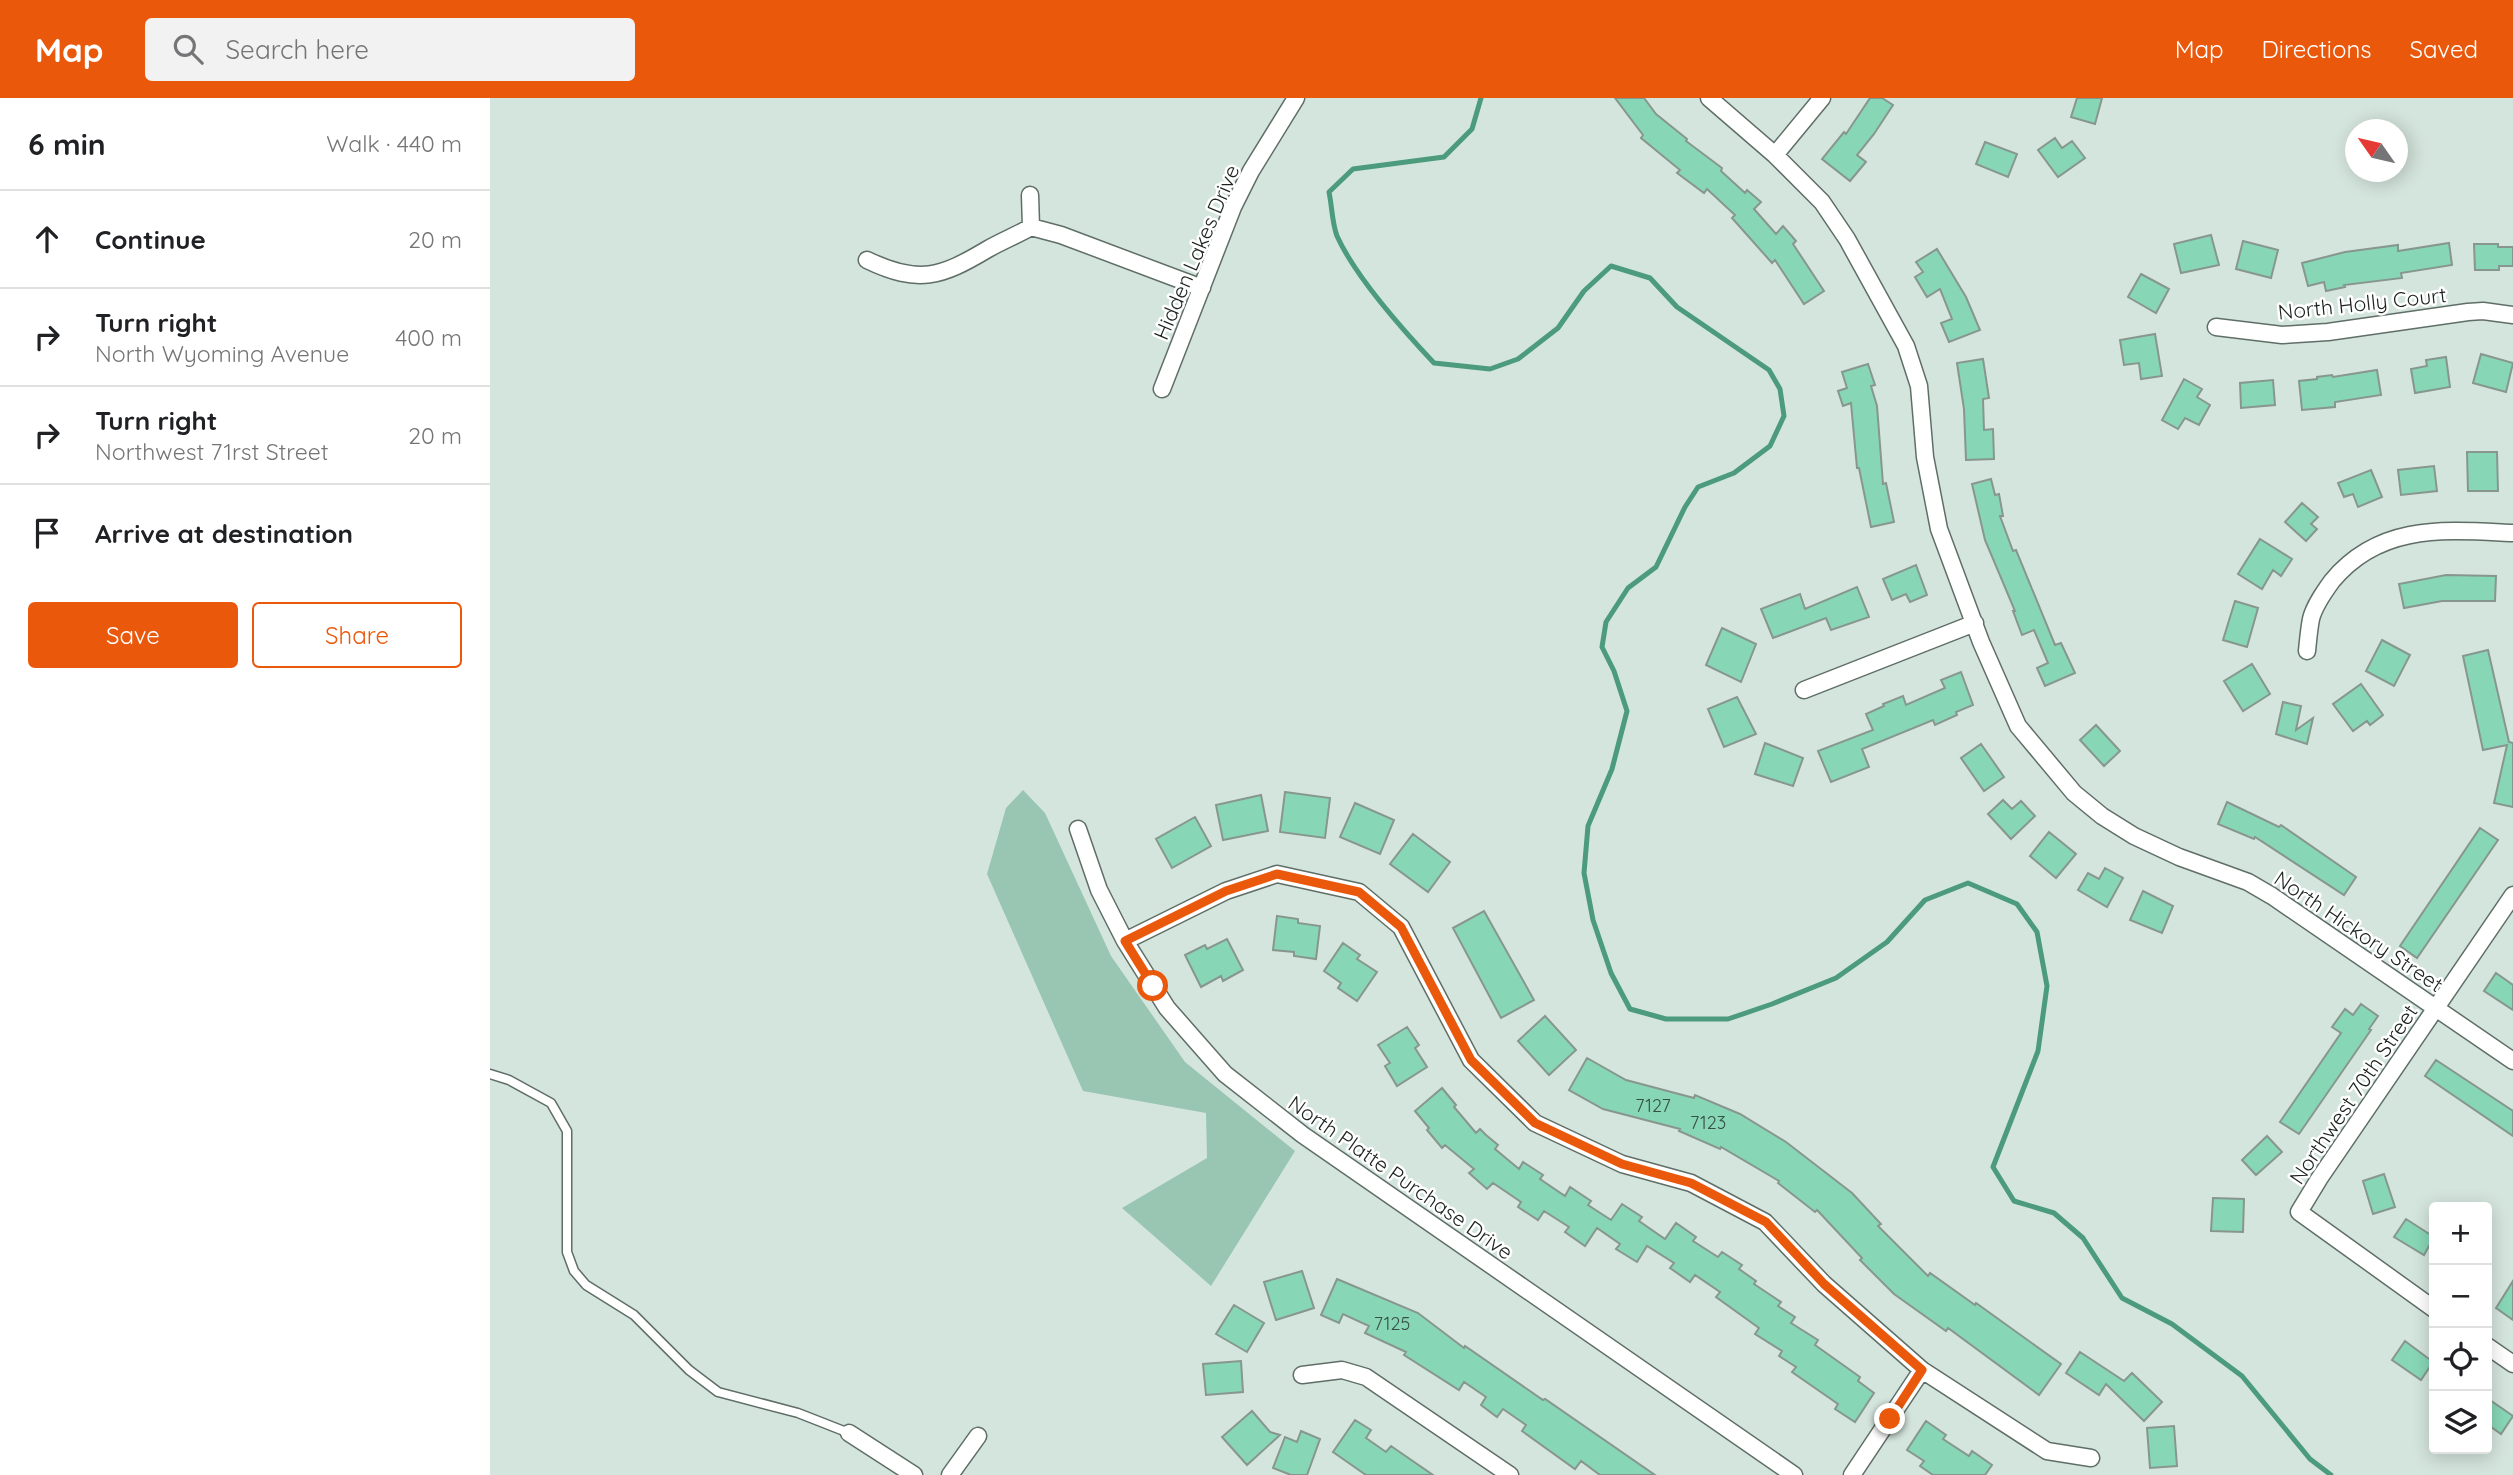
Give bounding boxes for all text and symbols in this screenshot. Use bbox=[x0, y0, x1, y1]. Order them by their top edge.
search box bbox=[145, 18, 635, 81]
text: Map bbox=[35, 29, 103, 70]
icon: search bbox=[169, 30, 207, 68]
text: Search here bbox=[225, 33, 369, 66]
text: Map bbox=[2175, 34, 2224, 64]
text: Directions bbox=[2262, 34, 2372, 64]
text: Saved bbox=[2410, 34, 2478, 64]
north arrow bbox=[2345, 119, 2408, 182]
text: 6 min bbox=[28, 125, 106, 163]
text: Walk · 440 m bbox=[326, 129, 462, 158]
street label: Hidden Lakes Drive bbox=[1147, 161, 1245, 343]
icon: ahead bbox=[28, 220, 66, 258]
text: Continue bbox=[95, 223, 206, 256]
text: 20 m bbox=[408, 225, 462, 254]
street label: North Holly Court bbox=[2277, 281, 2447, 325]
text: Turn right bbox=[95, 306, 217, 339]
icon: right bbox=[28, 318, 66, 356]
text: 400 m bbox=[395, 323, 462, 352]
text: North Wyoming Avenue bbox=[95, 339, 349, 368]
text: Turn right bbox=[95, 404, 217, 437]
icon: right bbox=[28, 416, 66, 454]
text: 20 m bbox=[408, 421, 462, 450]
text: Northwest 71rst Street bbox=[95, 437, 329, 466]
icon: arrive bbox=[28, 514, 66, 552]
text: Arrive at destination bbox=[95, 517, 353, 550]
button: Save bbox=[28, 602, 238, 668]
button: Share bbox=[252, 602, 462, 668]
street label: North Hickory Street bbox=[2270, 865, 2448, 997]
route start bbox=[1137, 970, 1168, 1001]
street label: Northwest 70th Street bbox=[2283, 999, 2423, 1189]
street label: North Platte Purchase Drive bbox=[1284, 1089, 1518, 1265]
house number: 7127 bbox=[1635, 1094, 1671, 1117]
house number: 7123 bbox=[1690, 1111, 1726, 1134]
map controls bbox=[2429, 1202, 2492, 1454]
button: + bbox=[2429, 1202, 2492, 1265]
button: − bbox=[2429, 1265, 2492, 1328]
house number: 7125 bbox=[1374, 1312, 1410, 1335]
button: locate bbox=[2429, 1328, 2492, 1391]
button: layers bbox=[2429, 1391, 2492, 1454]
route end bbox=[1874, 1403, 1905, 1434]

